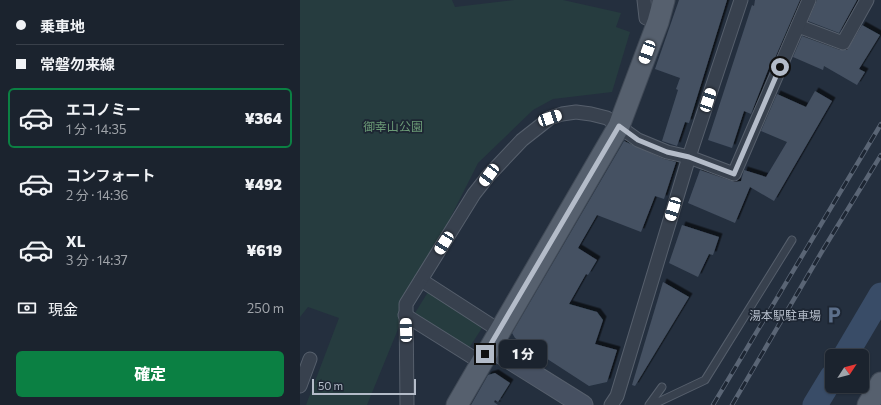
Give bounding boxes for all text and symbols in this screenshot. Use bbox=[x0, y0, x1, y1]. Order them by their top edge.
text: 乗車地 bbox=[40, 17, 85, 35]
car bbox=[637, 39, 657, 65]
text: 常磐勿来線 bbox=[40, 55, 115, 73]
route start bbox=[771, 58, 789, 76]
car bbox=[699, 87, 717, 113]
icon: car bbox=[18, 100, 54, 136]
text: エコノミー bbox=[66, 100, 141, 118]
car bbox=[537, 108, 563, 128]
text: ¥364 bbox=[245, 109, 282, 127]
park label: 御幸山公園 bbox=[363, 119, 423, 133]
text: 1 分 · 14:35 bbox=[66, 121, 126, 137]
car bbox=[477, 162, 501, 188]
icon: car bbox=[18, 166, 54, 202]
text: コンフォート bbox=[66, 166, 156, 184]
text: ¥492 bbox=[245, 175, 282, 193]
text: 2 分 · 14:36 bbox=[66, 187, 128, 203]
car bbox=[664, 196, 682, 222]
car bbox=[433, 230, 455, 256]
icon: car bbox=[18, 232, 54, 268]
text: XL bbox=[66, 232, 85, 250]
text: ¥619 bbox=[247, 241, 282, 259]
text: 3 分 · 14:37 bbox=[66, 252, 128, 268]
icon: cash bbox=[16, 297, 38, 319]
text: 現金 bbox=[48, 300, 78, 318]
text: 250 m bbox=[247, 300, 284, 316]
parking icon: 湯本駅駐車場 bbox=[824, 305, 844, 325]
place label: 湯本駅駐車場 bbox=[749, 308, 821, 322]
car bbox=[400, 318, 412, 342]
callout: 1 分 bbox=[499, 340, 547, 368]
route end bbox=[476, 345, 494, 363]
text: 1 分 bbox=[512, 346, 534, 362]
north arrow bbox=[825, 349, 869, 393]
map controls bbox=[825, 349, 869, 393]
button: 確定 bbox=[16, 351, 284, 397]
scale bar bbox=[312, 377, 416, 396]
text: 50 m bbox=[318, 379, 343, 392]

